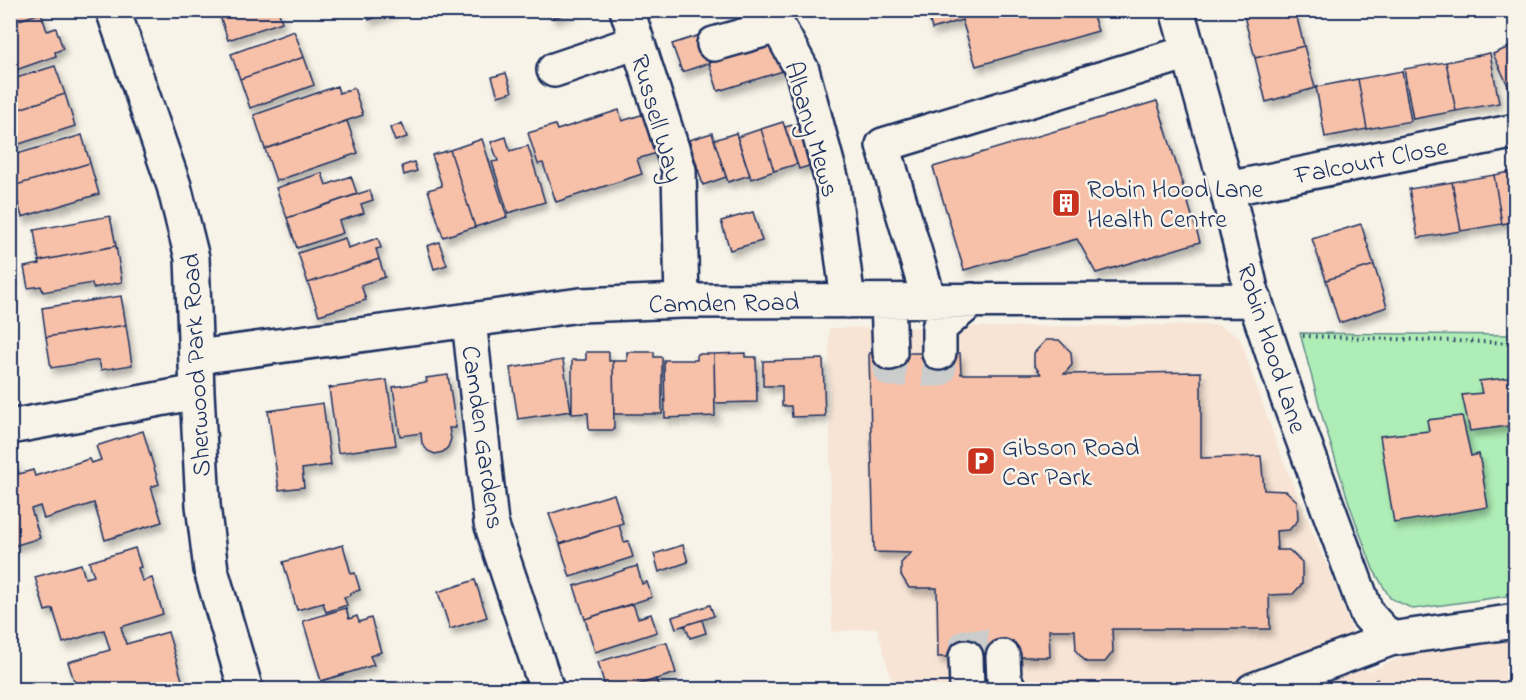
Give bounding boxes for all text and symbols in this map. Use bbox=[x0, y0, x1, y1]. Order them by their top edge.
street label: Russell Way bbox=[619, 51, 691, 187]
street label: Albany Mews bbox=[773, 57, 848, 202]
street label: Falcourt Close bbox=[1291, 129, 1452, 197]
place label: Robin Hood Lane Health Centre bbox=[1087, 172, 1264, 240]
building icon: Robin Hood Lane Health Centre bbox=[1050, 187, 1082, 219]
street label: Sherwood Park Road bbox=[173, 252, 223, 478]
street label: Robin Hood Lane bbox=[1225, 259, 1316, 439]
street label: Camden Road bbox=[648, 285, 800, 325]
street label: Camden Gardens bbox=[449, 343, 513, 532]
place label: Gibson Road Car Park bbox=[1002, 430, 1140, 498]
parking icon: Gibson Road Car Park bbox=[965, 445, 997, 477]

